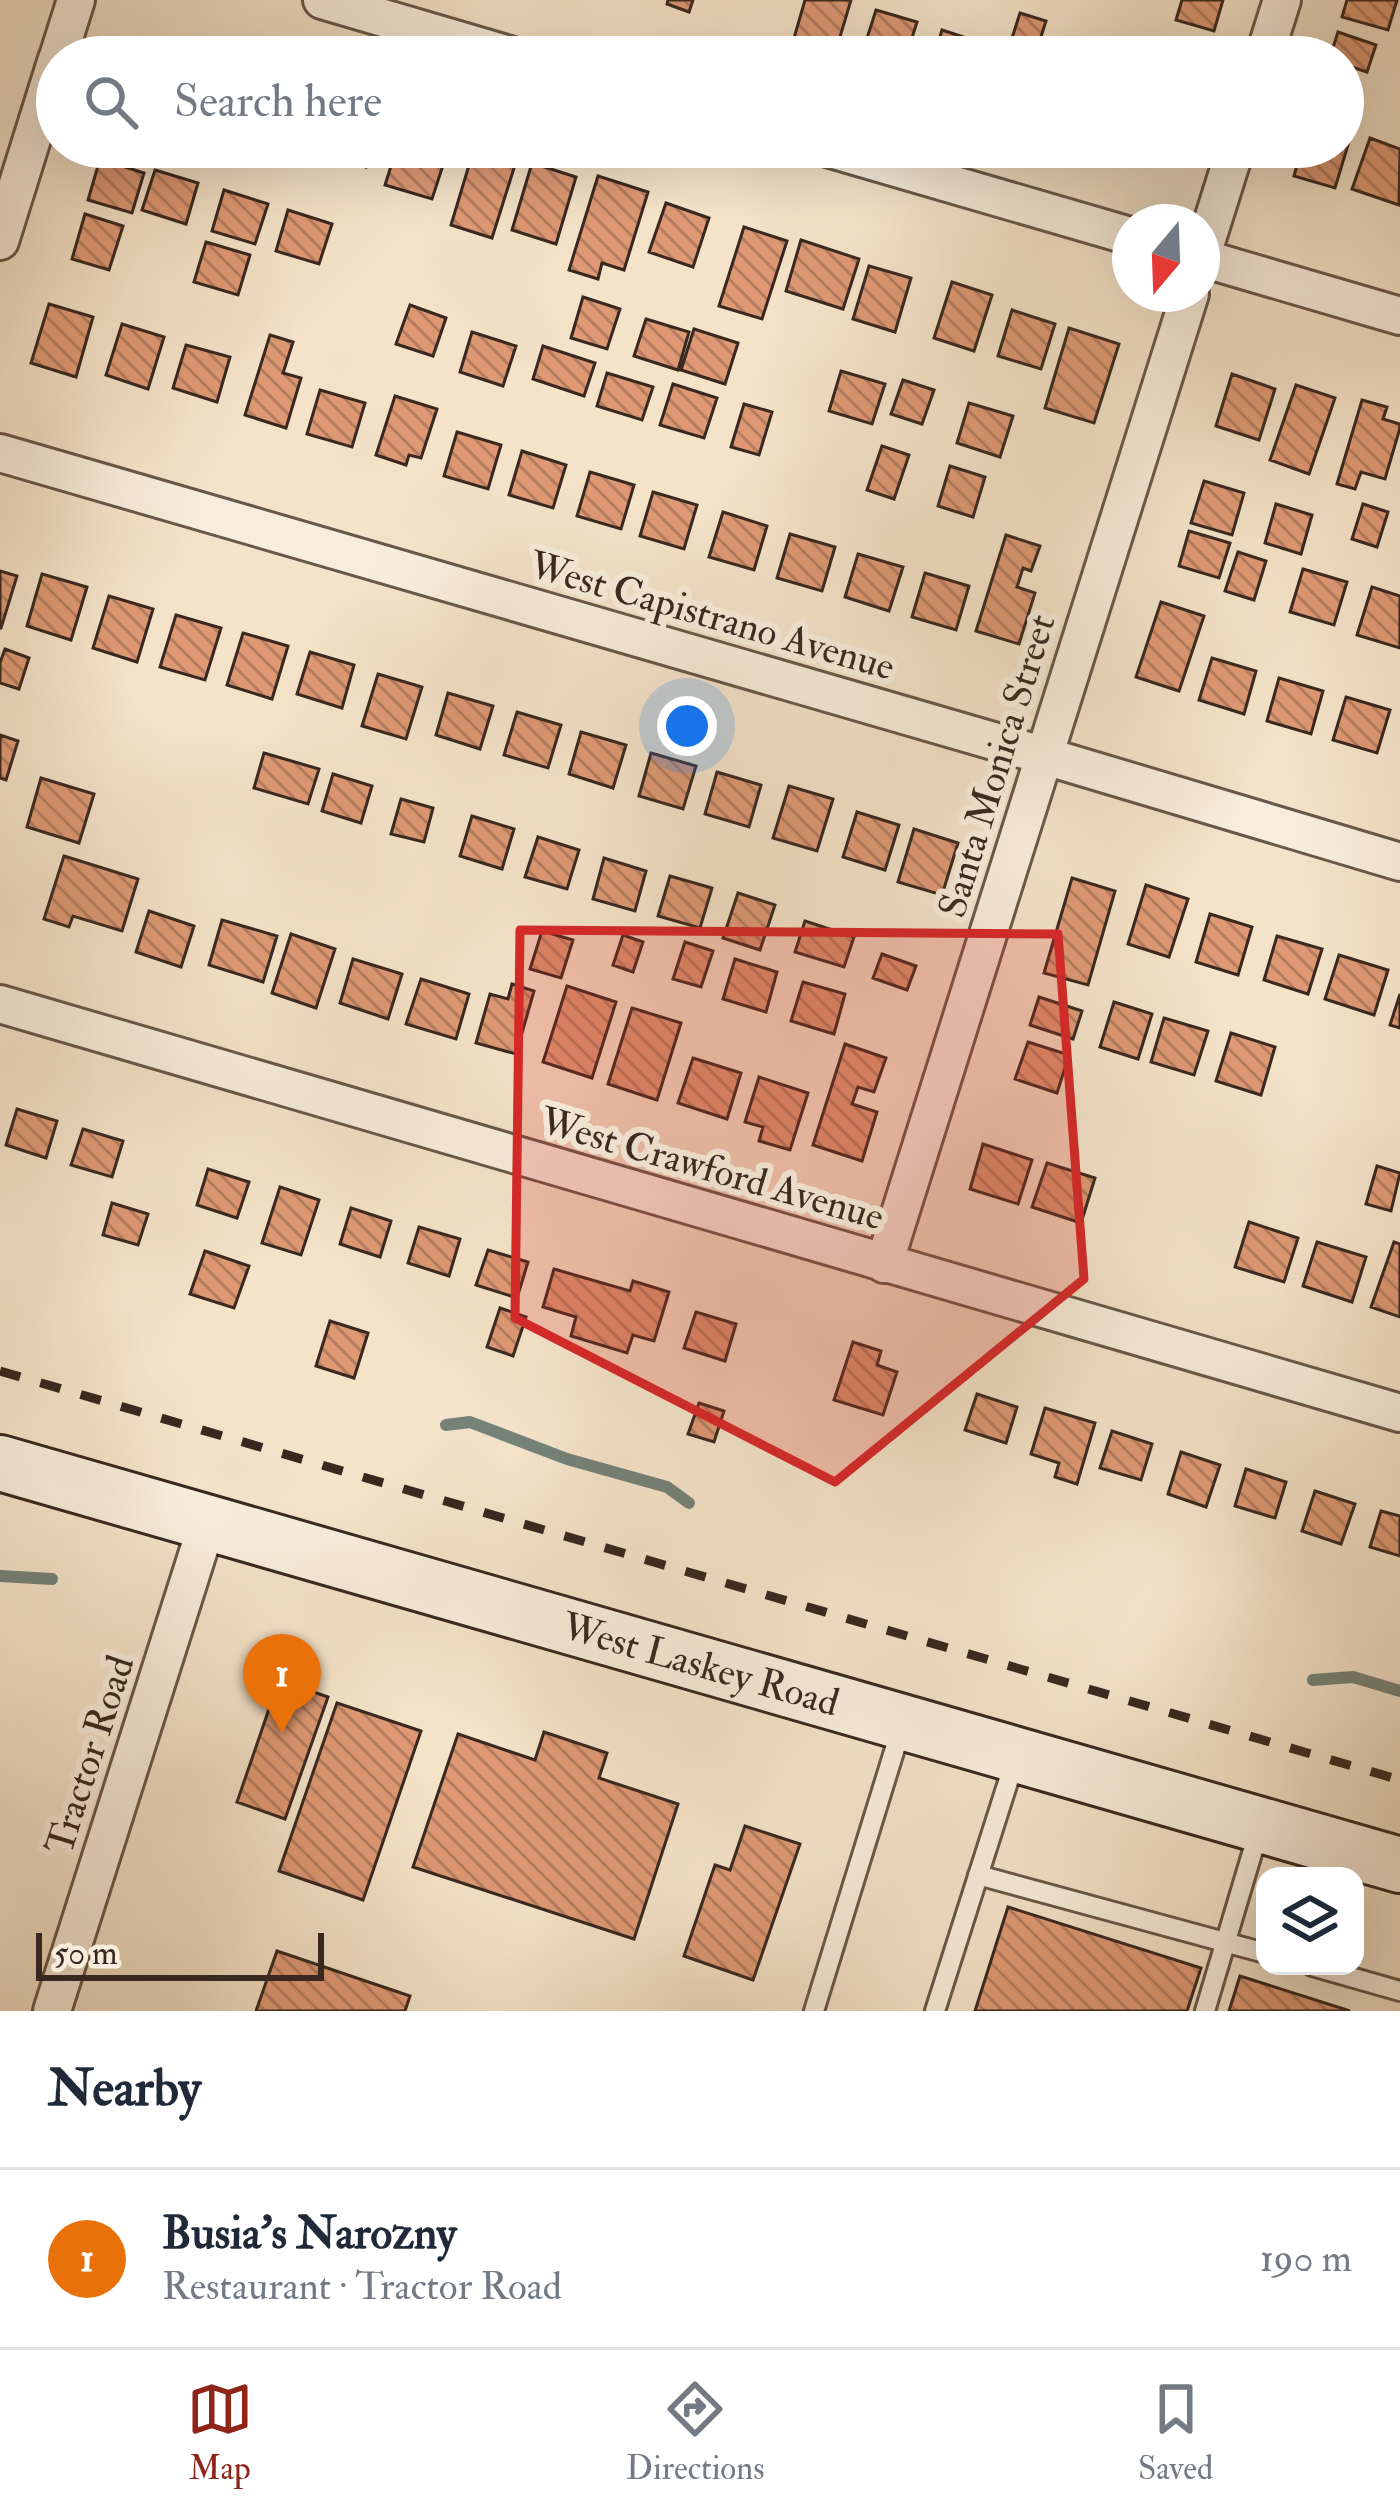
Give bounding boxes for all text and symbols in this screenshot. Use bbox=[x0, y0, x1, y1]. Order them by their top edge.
search box bbox=[36, 36, 1364, 168]
icon: search bbox=[78, 69, 144, 135]
text: Search here bbox=[174, 74, 382, 130]
north arrow bbox=[1112, 204, 1220, 312]
street label: West Capistrano Avenue bbox=[523, 540, 900, 692]
street label: Santa Monica Street bbox=[928, 608, 1066, 924]
your location bbox=[657, 696, 717, 756]
street label: West Crawford Avenue bbox=[534, 1096, 889, 1241]
street label: West Laskey Road bbox=[556, 1601, 845, 1727]
pin: 1 bbox=[243, 1634, 321, 1733]
street label: Tractor Road bbox=[35, 1649, 145, 1861]
map controls bbox=[1256, 1867, 1364, 1975]
button: layers bbox=[1256, 1867, 1364, 1975]
scale bar bbox=[36, 1927, 324, 1980]
text: 50 m bbox=[54, 1933, 118, 1974]
text: Nearby bbox=[48, 2057, 201, 2121]
text: Busia's Narozny bbox=[162, 2206, 457, 2262]
text: 1 bbox=[80, 2234, 94, 2283]
text: 190 m bbox=[1260, 2234, 1352, 2283]
text: Restaurant · Tractor Road bbox=[162, 2262, 562, 2311]
tab: Map bbox=[187, 2376, 253, 2489]
tab: Directions bbox=[626, 2376, 765, 2489]
tab: Saved bbox=[1138, 2376, 1213, 2489]

